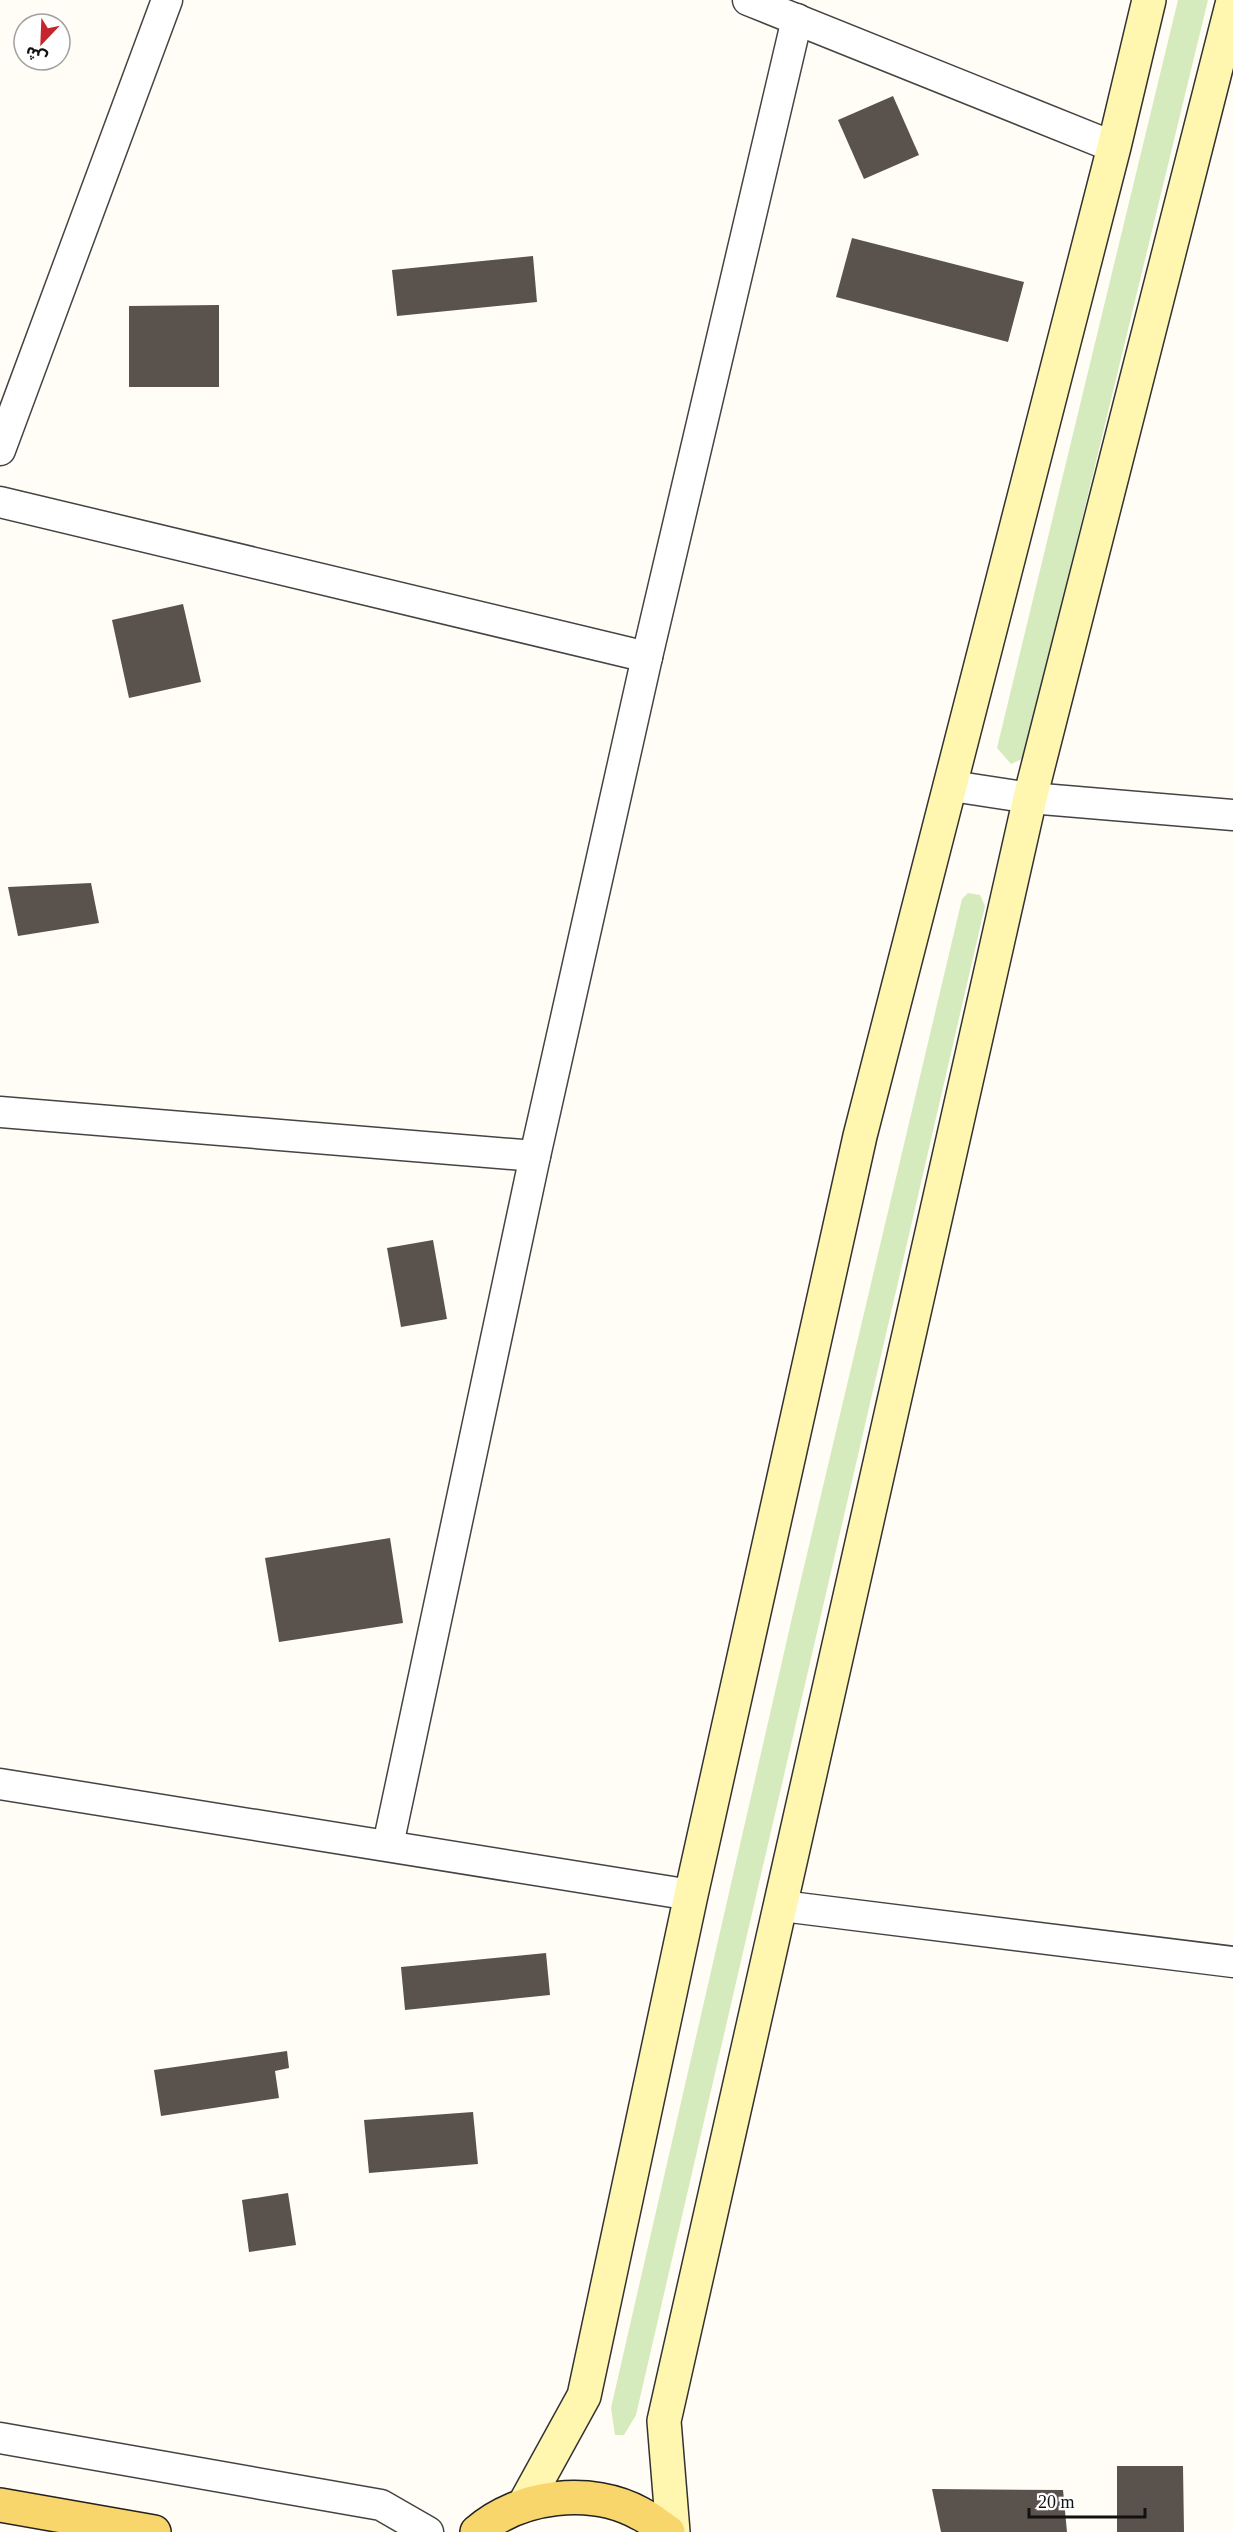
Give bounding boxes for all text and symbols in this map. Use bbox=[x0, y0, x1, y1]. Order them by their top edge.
north arrow bbox=[12, 12, 72, 72]
text: ش bbox=[23, 42, 50, 67]
scale bar bbox=[1029, 2481, 1144, 2519]
text: 20 m bbox=[1038, 2492, 1075, 2512]

